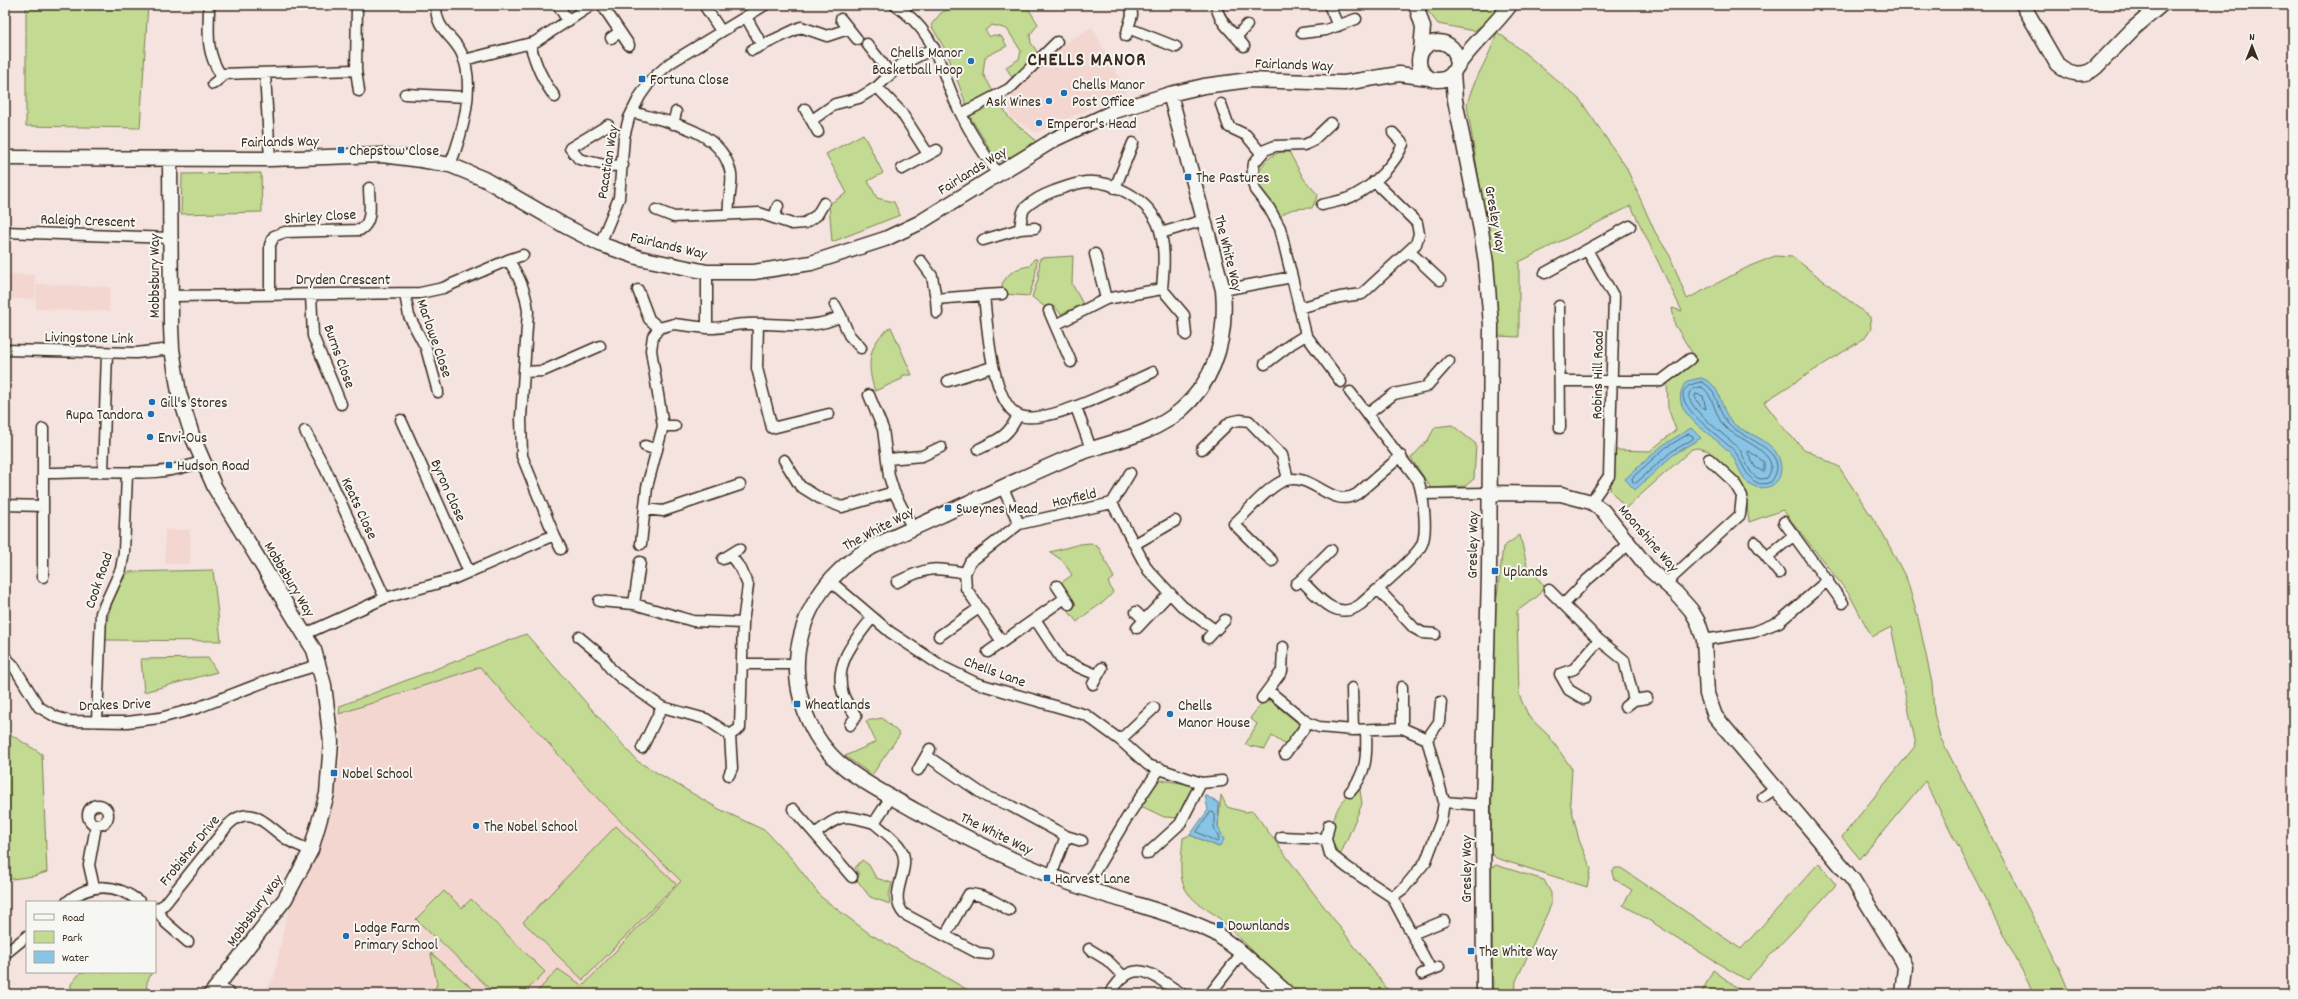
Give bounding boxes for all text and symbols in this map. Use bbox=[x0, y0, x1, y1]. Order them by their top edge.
north arrow bbox=[2232, 26, 2272, 66]
text: N bbox=[2249, 30, 2255, 46]
place label: Chells Manor Basketball Hoop bbox=[872, 43, 963, 82]
district label: CHELLS MANOR bbox=[1027, 48, 1147, 75]
street label: Fairlands Way bbox=[1255, 54, 1334, 78]
marker: Chells Manor Basketball Hoop bbox=[966, 56, 976, 66]
place label: Fortuna Close bbox=[650, 70, 729, 92]
marker: Fortuna Close bbox=[637, 74, 647, 84]
place label: Chells Manor Post Office bbox=[1072, 75, 1145, 114]
marker: Chells Manor Post Office bbox=[1059, 88, 1069, 98]
place label: Ask Wines bbox=[986, 92, 1041, 114]
marker: Ask Wines bbox=[1044, 96, 1054, 106]
place label: Emperor's Head bbox=[1047, 114, 1137, 136]
marker: Emperor's Head bbox=[1034, 118, 1044, 128]
street label: Pacatian Way bbox=[592, 123, 626, 201]
street label: Fairlands Way bbox=[241, 131, 320, 155]
place label: Chepstow Close bbox=[349, 141, 439, 163]
street label: Fairlands Way bbox=[934, 141, 1013, 202]
marker: Chepstow Close bbox=[336, 145, 346, 155]
place label: The Pastures bbox=[1196, 168, 1270, 190]
marker: The Pastures bbox=[1183, 172, 1193, 182]
street label: Gresley Way bbox=[1477, 184, 1511, 255]
street label: Shirley Close bbox=[283, 204, 357, 231]
street label: Raleigh Crescent bbox=[40, 209, 136, 235]
street label: The White Way bbox=[1207, 213, 1247, 295]
street label: Fairlands Way bbox=[628, 227, 710, 267]
street label: Mobbsbury Way bbox=[145, 233, 167, 318]
street label: Dryden Crescent bbox=[296, 270, 391, 292]
street label: Marlowe Close bbox=[409, 296, 457, 381]
street label: Burns Close bbox=[316, 322, 360, 392]
street label: Livingstone Link bbox=[44, 327, 134, 351]
street label: Robins Hill Road bbox=[1587, 330, 1611, 420]
place label: Gill's Stores bbox=[160, 393, 227, 415]
marker: Gill's Stores bbox=[147, 397, 157, 407]
place label: Rupa Tandora bbox=[66, 405, 144, 427]
marker: Rupa Tandora bbox=[146, 409, 156, 419]
place label: Envi-Ous bbox=[158, 428, 207, 450]
marker: Envi-Ous bbox=[145, 432, 155, 442]
place label: Hudson Road bbox=[177, 456, 250, 478]
street label: Byron Close bbox=[424, 456, 471, 526]
marker: Hudson Road bbox=[164, 460, 174, 470]
street label: Keats Close bbox=[334, 474, 382, 544]
street label: Hayfield bbox=[1050, 483, 1099, 515]
place label: Sweynes Mead bbox=[956, 499, 1038, 521]
street label: The White Way bbox=[839, 501, 920, 558]
street label: Moonshine Way bbox=[1612, 501, 1684, 579]
marker: Sweynes Mead bbox=[943, 503, 953, 513]
street label: Gresley Way bbox=[1462, 510, 1486, 579]
street label: Mobbsbury Way bbox=[257, 538, 320, 623]
street label: Cook Road bbox=[80, 549, 120, 612]
place label: Uplands bbox=[1503, 562, 1548, 584]
marker: Uplands bbox=[1490, 566, 1500, 576]
street label: Chells Lane bbox=[960, 652, 1029, 694]
street label: Drakes Drive bbox=[79, 694, 152, 718]
place label: Wheatlands bbox=[805, 695, 871, 717]
place label: Chells Manor House bbox=[1178, 696, 1251, 735]
marker: Wheatlands bbox=[792, 699, 802, 709]
marker: Chells Manor House bbox=[1165, 709, 1175, 719]
place label: Nobel School bbox=[342, 764, 413, 786]
marker: Nobel School bbox=[329, 768, 339, 778]
street label: The White Way bbox=[956, 808, 1037, 862]
street label: Frobisher Drive bbox=[155, 811, 226, 892]
place label: The Nobel School bbox=[484, 817, 578, 839]
marker: The Nobel School bbox=[471, 821, 481, 831]
street label: Gresley Way bbox=[1457, 834, 1479, 903]
place label: Harvest Lane bbox=[1055, 869, 1131, 891]
street label: Mobbsbury Way bbox=[222, 870, 290, 952]
marker: Harvest Lane bbox=[1042, 873, 1052, 883]
legend bbox=[26, 901, 156, 973]
text: Road bbox=[62, 910, 84, 927]
place label: Downlands bbox=[1228, 916, 1290, 938]
place label: Lodge Farm Primary School bbox=[354, 918, 438, 957]
marker: Downlands bbox=[1215, 920, 1225, 930]
text: Park bbox=[62, 930, 83, 947]
marker: Lodge Farm Primary School bbox=[341, 931, 351, 941]
place label: The White Way bbox=[1479, 942, 1558, 964]
marker: The White Way bbox=[1466, 946, 1476, 956]
text: Water bbox=[62, 950, 89, 967]

